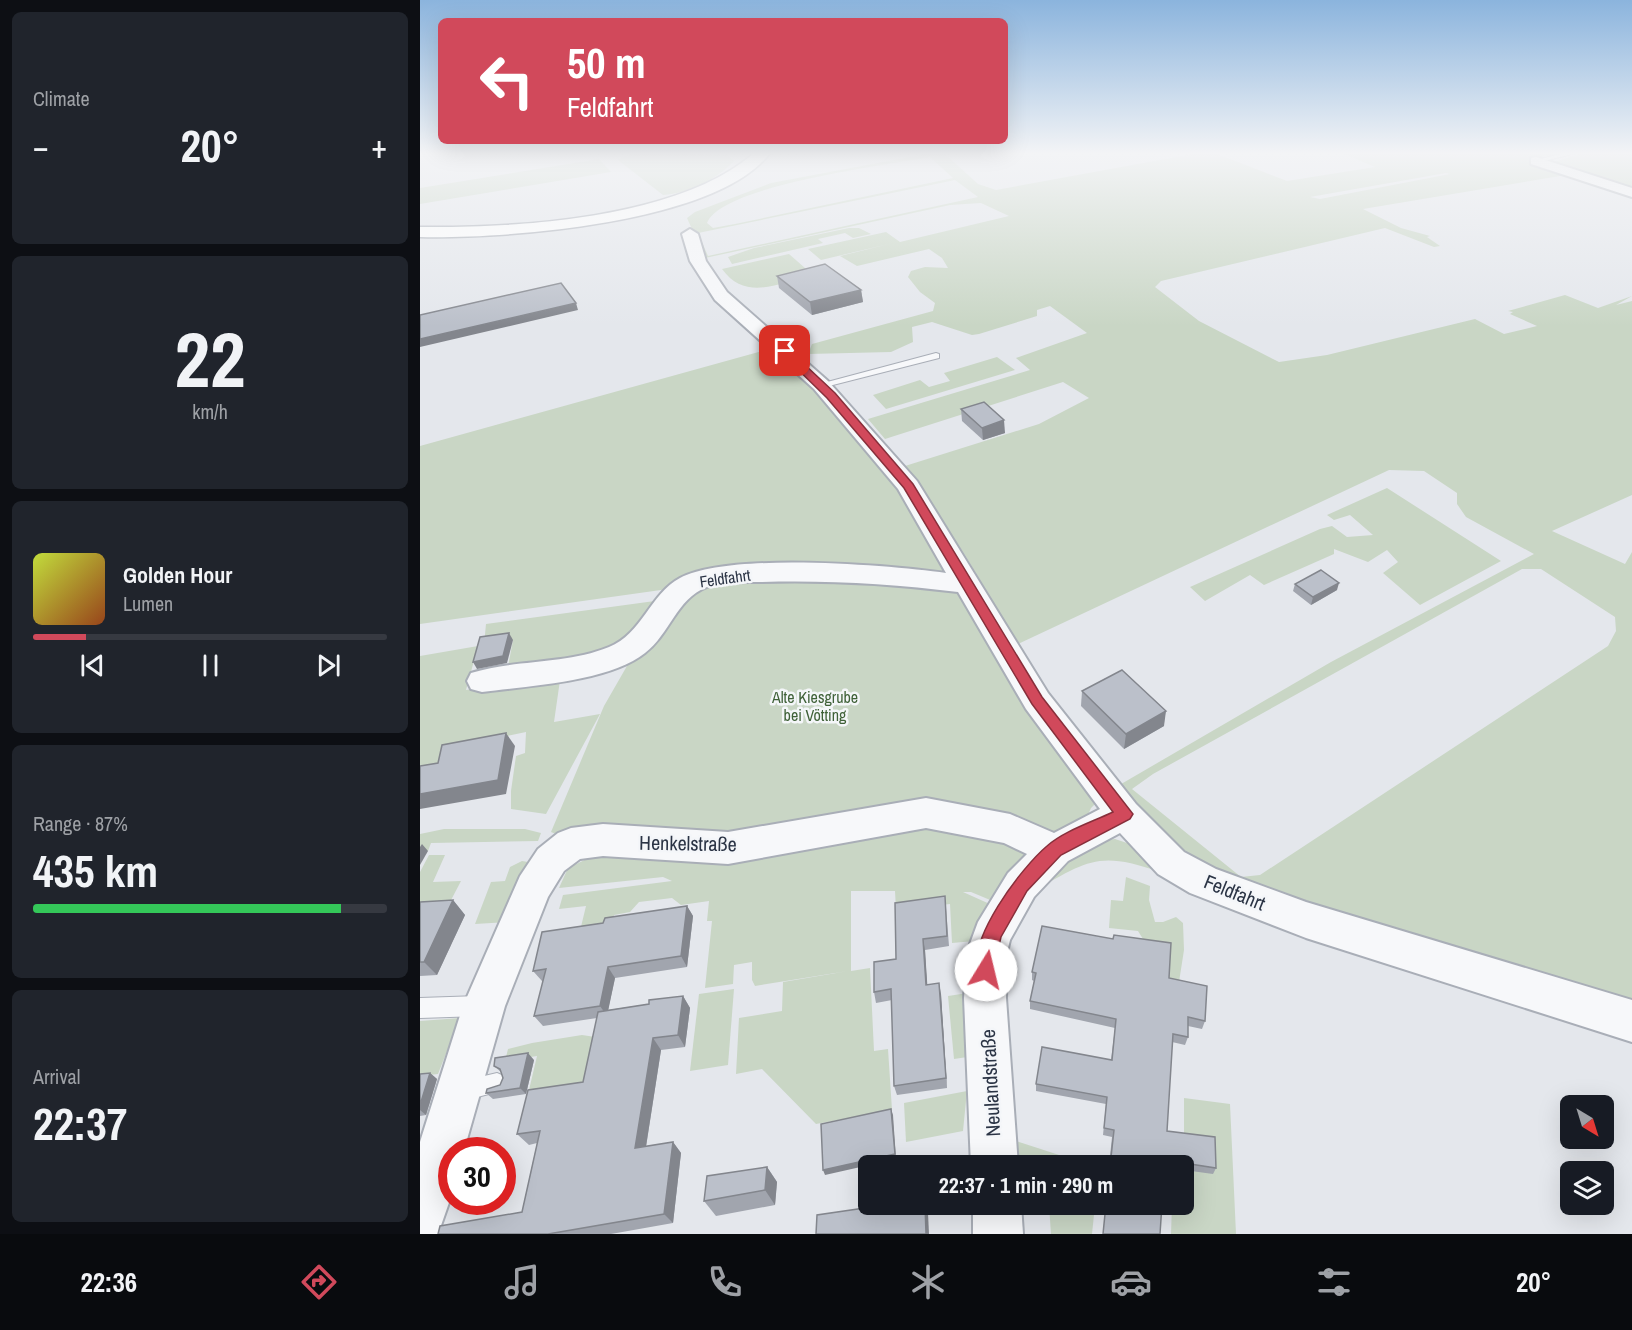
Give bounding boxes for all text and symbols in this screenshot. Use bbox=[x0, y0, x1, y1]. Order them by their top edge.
text: 50 m bbox=[567, 35, 646, 91]
icon: left bbox=[468, 42, 546, 120]
text: Climate bbox=[33, 85, 90, 112]
text: Feldfahrt bbox=[567, 89, 653, 125]
text: 20° bbox=[180, 115, 240, 176]
text: − bbox=[33, 124, 49, 168]
text: + bbox=[371, 124, 387, 168]
text: 22 bbox=[174, 306, 246, 411]
pin bbox=[759, 325, 810, 376]
icon: arrive bbox=[768, 334, 801, 367]
text: km/h bbox=[192, 398, 228, 425]
text: Golden Hour bbox=[123, 560, 232, 590]
street label: Feldfahrt bbox=[698, 563, 752, 592]
text: Lumen bbox=[123, 590, 173, 617]
icon: previous bbox=[76, 649, 109, 682]
icon: pause bbox=[194, 649, 227, 682]
icon: next bbox=[312, 649, 345, 682]
park label: Alte Kiesgrube bei Vötting bbox=[771, 686, 858, 726]
text: Range · 87% bbox=[33, 810, 128, 837]
street label: Henkelstraße bbox=[639, 829, 737, 857]
text: 435 km bbox=[33, 840, 158, 901]
street label: Feldfahrt bbox=[1200, 868, 1270, 917]
position arrow bbox=[954, 938, 1018, 1002]
street label: Neulandstraße bbox=[974, 1029, 1006, 1137]
text: Arrival bbox=[33, 1063, 80, 1090]
text: 22:37 bbox=[33, 1093, 127, 1154]
north arrow bbox=[1560, 1095, 1614, 1149]
map controls bbox=[1560, 1095, 1614, 1215]
speed limit sign: 30 bbox=[438, 1137, 516, 1215]
button: layers bbox=[1560, 1161, 1614, 1215]
text: 22:37 · 1 min · 290 m bbox=[939, 1170, 1113, 1200]
icon: directions bbox=[298, 1261, 340, 1303]
icon: music bbox=[501, 1261, 543, 1303]
icon: phone bbox=[704, 1261, 746, 1303]
icon: climate bbox=[907, 1261, 949, 1303]
icon: car bbox=[1110, 1261, 1152, 1303]
icon: filters bbox=[1313, 1261, 1355, 1303]
text: 22:36 bbox=[80, 1264, 137, 1300]
text: 20° bbox=[1516, 1264, 1551, 1300]

